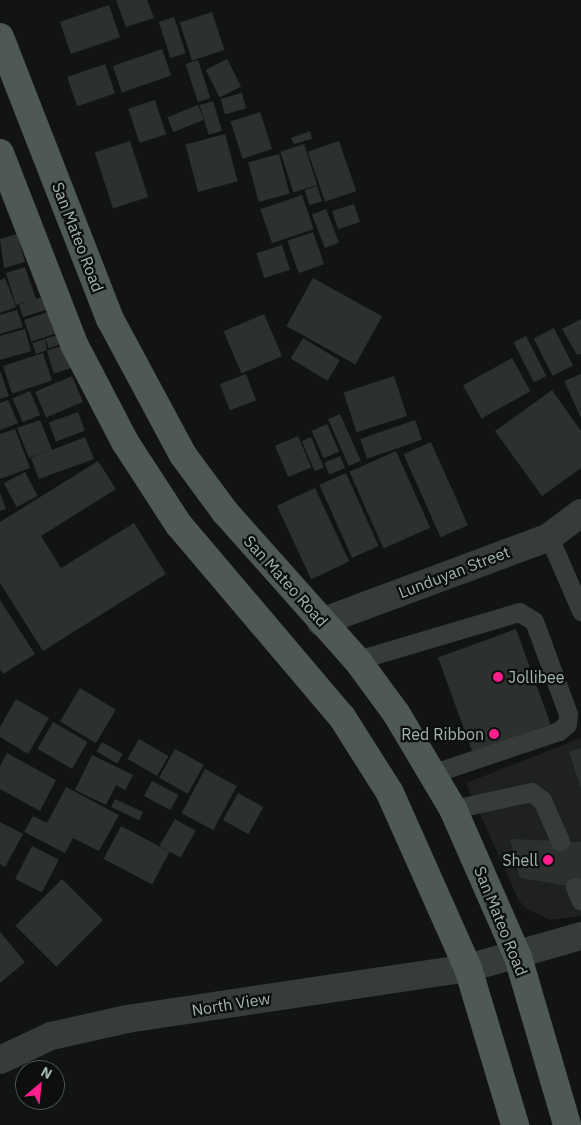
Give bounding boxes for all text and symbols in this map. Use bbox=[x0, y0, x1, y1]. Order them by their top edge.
street label: San Mateo Road bbox=[48, 179, 108, 295]
street label: San Mateo Road bbox=[240, 531, 332, 631]
street label: Lunduyan Street bbox=[396, 542, 512, 602]
place label: Jollibee bbox=[508, 667, 565, 687]
marker: Jollibee bbox=[492, 671, 504, 683]
place label: Red Ribbon bbox=[401, 724, 484, 744]
marker: Red Ribbon bbox=[488, 728, 500, 740]
place label: Shell bbox=[502, 850, 538, 870]
marker: Shell bbox=[542, 854, 554, 866]
street label: San Mateo Road bbox=[470, 864, 532, 978]
street label: North View bbox=[190, 988, 272, 1020]
north arrow bbox=[15, 1060, 65, 1110]
text: N bbox=[38, 1062, 55, 1083]

